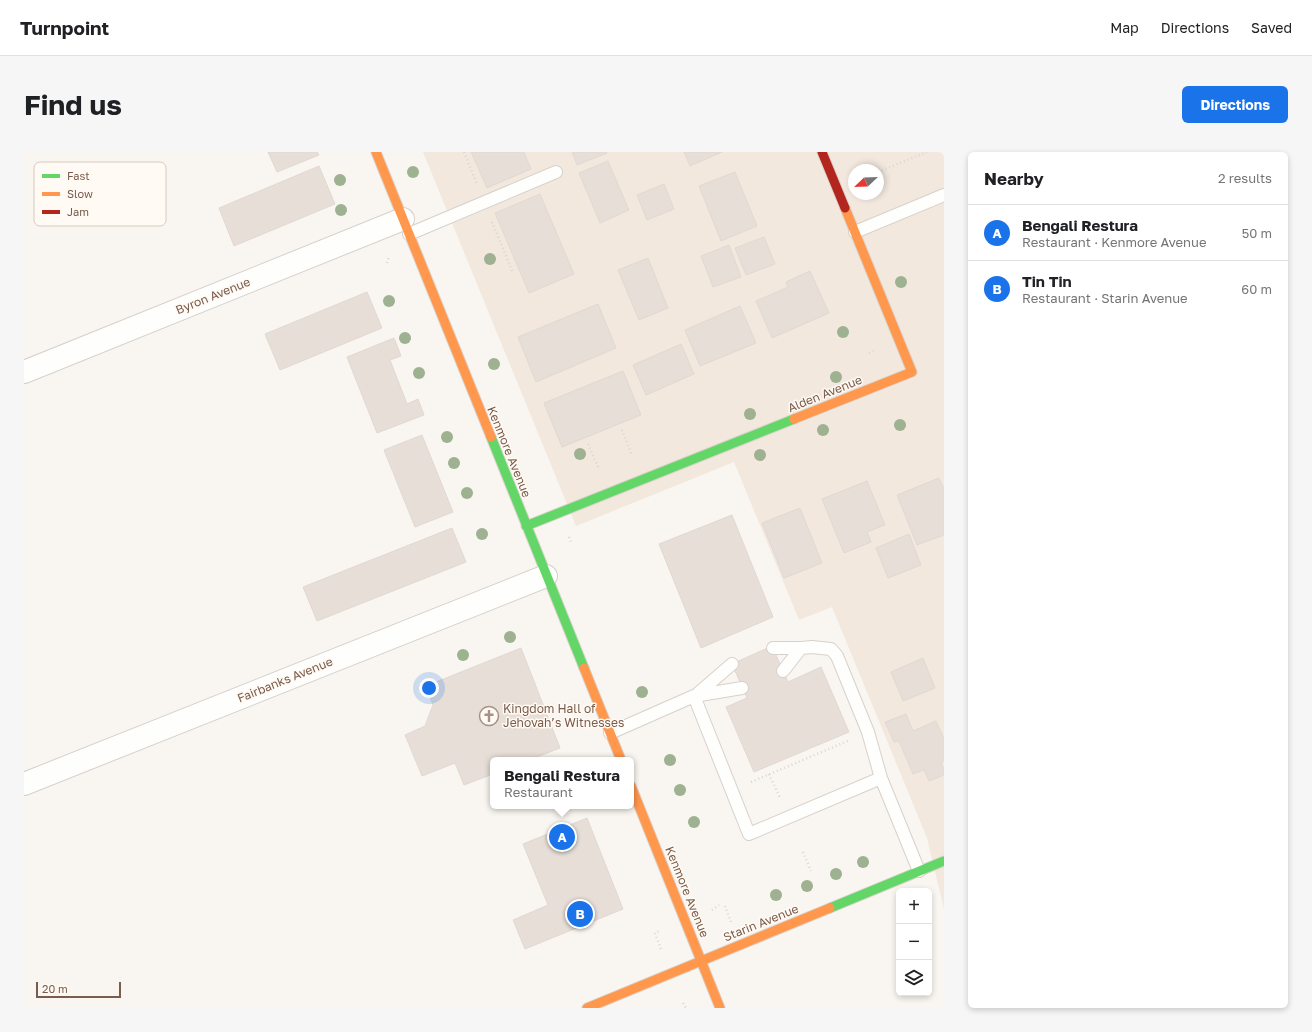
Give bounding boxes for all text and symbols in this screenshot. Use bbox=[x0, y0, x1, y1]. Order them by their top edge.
text: Turnpoint bbox=[20, 16, 109, 39]
text: Map bbox=[1110, 19, 1139, 36]
text: Directions bbox=[1161, 19, 1229, 36]
text: Saved bbox=[1251, 19, 1292, 36]
button: Directions bbox=[1182, 86, 1288, 123]
text: Find us bbox=[24, 88, 122, 121]
legend bbox=[34, 162, 166, 226]
north arrow bbox=[848, 164, 884, 200]
text: Nearby bbox=[984, 168, 1044, 189]
text: Fast bbox=[67, 169, 90, 182]
text: 2 results bbox=[1218, 170, 1272, 186]
text: Slow bbox=[67, 187, 93, 200]
text: Jam bbox=[67, 205, 89, 218]
text: Bengali Restura bbox=[1022, 216, 1138, 234]
text: A bbox=[992, 225, 1002, 241]
text: 50 m bbox=[1242, 225, 1272, 241]
text: Restaurant · Kenmore Avenue bbox=[1022, 234, 1206, 250]
text: Tin Tin bbox=[1022, 272, 1072, 290]
street label: Byron Avenue bbox=[173, 274, 252, 317]
text: B bbox=[992, 281, 1002, 297]
text: 60 m bbox=[1241, 281, 1272, 297]
text: Restaurant · Starin Avenue bbox=[1022, 290, 1188, 306]
street label: Alden Avenue bbox=[786, 372, 864, 415]
street label: Kenmore Avenue bbox=[484, 404, 535, 500]
street label: Fairbanks Avenue bbox=[235, 654, 335, 706]
your location bbox=[419, 678, 439, 698]
place label: Kingdom Hall of Jehovah’s Witnesses bbox=[503, 701, 624, 730]
church icon: Kingdom Hall of Jehovah’s Witnesses bbox=[478, 705, 500, 727]
popup bbox=[490, 757, 634, 809]
text: Bengali Restura bbox=[504, 766, 620, 784]
text: Restaurant bbox=[504, 784, 573, 800]
pin: A bbox=[549, 822, 575, 852]
street label: Kenmore Avenue bbox=[662, 844, 713, 940]
map controls bbox=[896, 888, 932, 996]
button: + bbox=[896, 888, 932, 924]
pin: B bbox=[567, 899, 593, 929]
street label: Starin Avenue bbox=[721, 901, 801, 944]
button: − bbox=[896, 924, 932, 960]
button: layers bbox=[896, 960, 932, 996]
scale bar bbox=[36, 980, 121, 999]
text: 20 m bbox=[42, 982, 68, 995]

